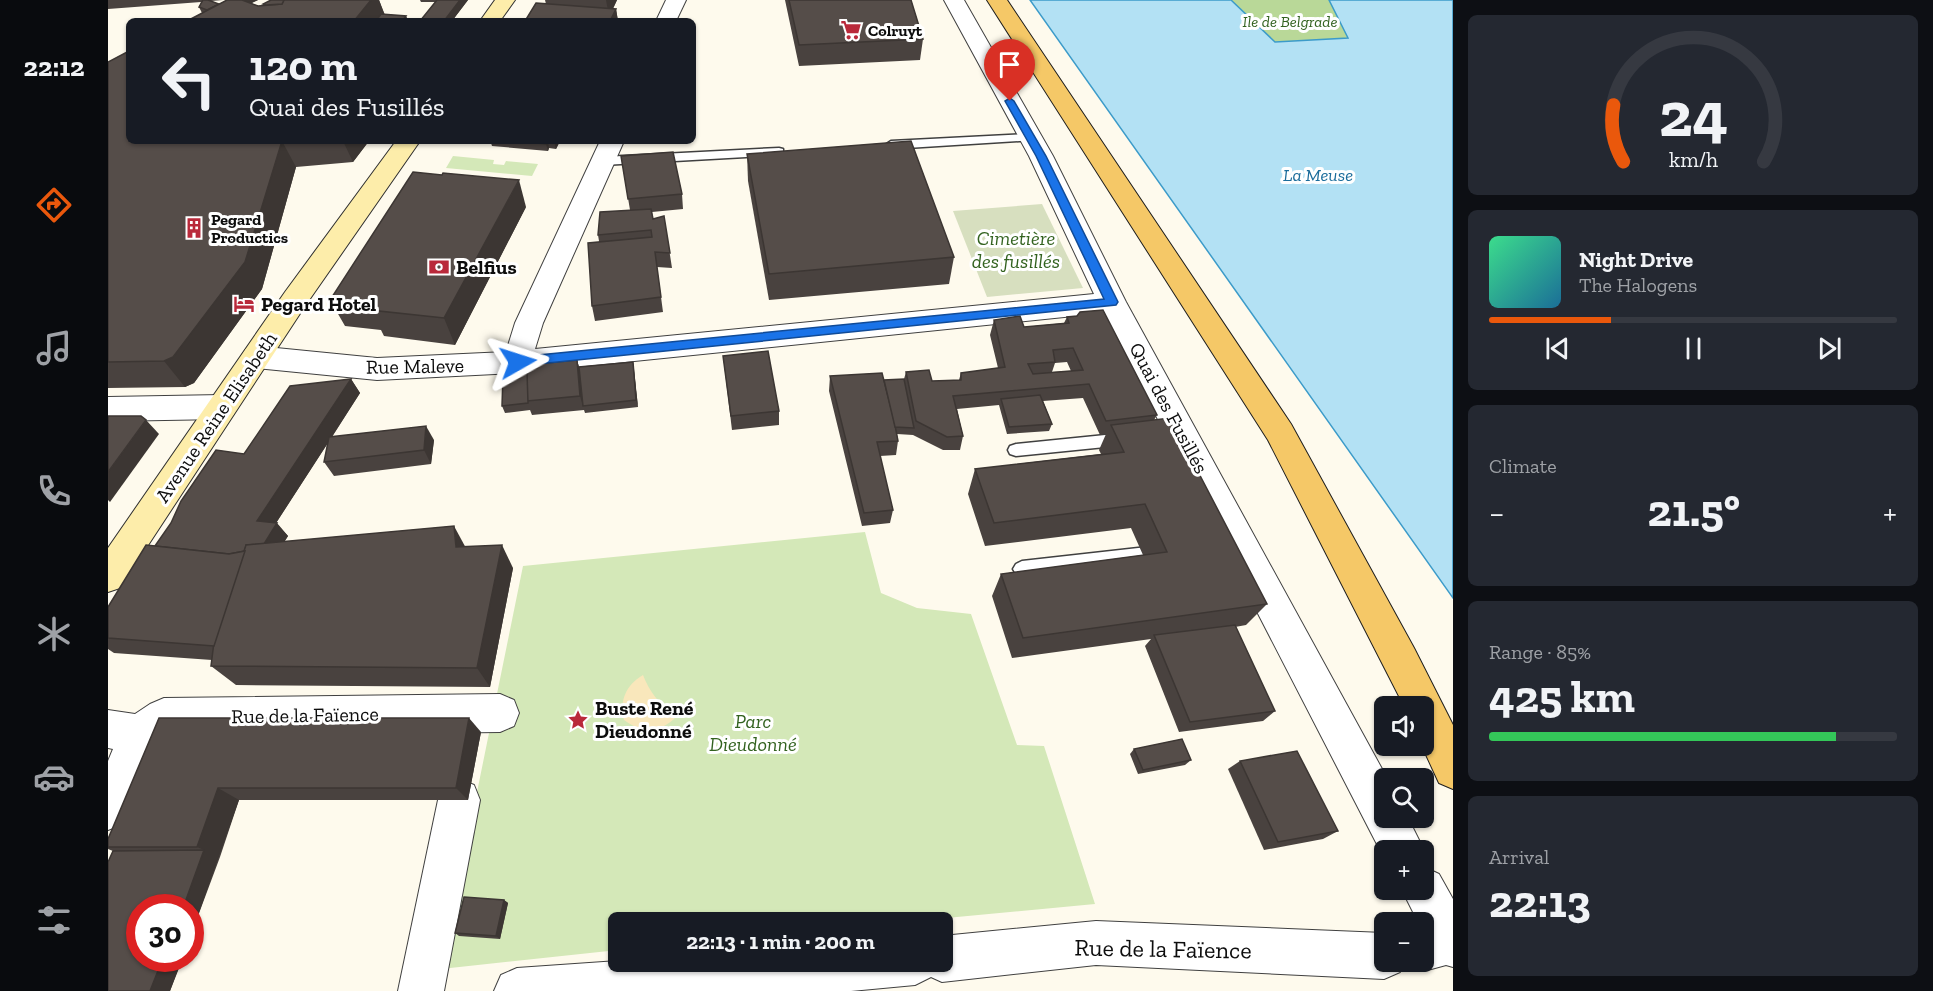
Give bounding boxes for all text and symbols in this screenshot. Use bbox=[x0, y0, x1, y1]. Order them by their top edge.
park label: Ile de Belgrade bbox=[1242, 12, 1338, 31]
supermarket icon: Colruyt bbox=[839, 18, 863, 42]
place label: Colruyt bbox=[868, 21, 923, 40]
pin bbox=[984, 39, 1035, 101]
text: 120 m bbox=[249, 40, 357, 91]
icon: left bbox=[150, 42, 228, 120]
icon: arrive bbox=[993, 48, 1026, 81]
text: 22:12 bbox=[23, 51, 85, 83]
text: 24 bbox=[1658, 77, 1728, 152]
text: Quai des Fusillés bbox=[249, 91, 445, 123]
text: km/h bbox=[1669, 147, 1717, 172]
water label: La Meuse bbox=[1283, 164, 1353, 186]
icon: directions bbox=[33, 184, 75, 226]
place label: Pegard Productics bbox=[211, 210, 288, 247]
building icon: Pegard Productics bbox=[182, 216, 206, 240]
park label: Cimetière des fusillés bbox=[972, 226, 1060, 273]
text: Night Drive bbox=[1579, 246, 1693, 273]
bank icon: Belfius bbox=[427, 255, 451, 279]
place label: Belfius bbox=[456, 255, 517, 279]
text: The Halogens bbox=[1579, 273, 1697, 297]
hotel icon: Pegard Hotel bbox=[232, 292, 256, 316]
place label: Pegard Hotel bbox=[261, 292, 377, 316]
icon: music bbox=[33, 327, 75, 369]
street label: Avenue Reine Elisabeth bbox=[150, 327, 282, 507]
position arrow bbox=[486, 330, 550, 394]
icon: previous bbox=[1541, 332, 1574, 365]
icon: pause bbox=[1677, 332, 1710, 365]
icon: next bbox=[1813, 332, 1846, 365]
street label: Quai des Fusillés bbox=[1124, 338, 1214, 478]
street label: Rue Maleve bbox=[366, 353, 464, 379]
text: Climate bbox=[1489, 454, 1557, 478]
icon: phone bbox=[33, 470, 75, 512]
text: 21.5° bbox=[1648, 484, 1740, 538]
text: − bbox=[1489, 493, 1504, 532]
text: + bbox=[1883, 493, 1897, 532]
icon: climate bbox=[33, 613, 75, 655]
text: Range · 85% bbox=[1489, 640, 1591, 664]
text: 425 km bbox=[1489, 670, 1635, 724]
place label: Buste René Dieudonné bbox=[595, 696, 694, 743]
map controls bbox=[1374, 696, 1434, 972]
button: sound bbox=[1374, 696, 1434, 756]
street label: Rue de la Faïence bbox=[231, 702, 379, 728]
place icon: Buste René Dieudonné bbox=[566, 708, 590, 732]
park label: Parc Dieudonné bbox=[709, 709, 797, 756]
icon: car bbox=[33, 756, 75, 798]
button: search bbox=[1374, 768, 1434, 828]
button: + bbox=[1374, 840, 1434, 900]
text: Arrival bbox=[1489, 845, 1549, 869]
text: 22:13 bbox=[1489, 875, 1591, 929]
speed limit sign: 30 bbox=[126, 894, 204, 972]
icon: filters bbox=[33, 899, 75, 941]
button: − bbox=[1374, 912, 1434, 972]
text: 22:13 · 1 min · 200 m bbox=[686, 928, 875, 955]
street label: Rue de la Faïence bbox=[1074, 932, 1252, 965]

